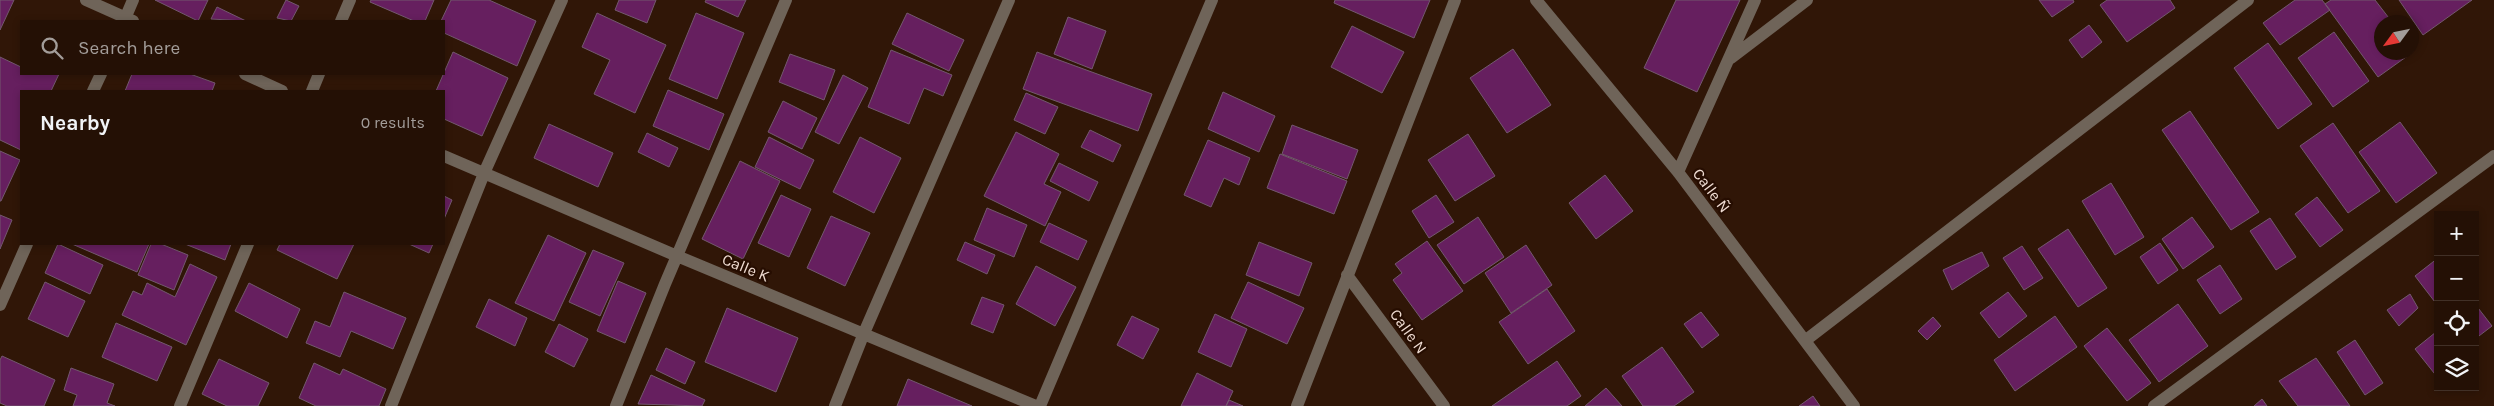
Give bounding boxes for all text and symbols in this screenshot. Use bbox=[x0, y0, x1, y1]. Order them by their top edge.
north arrow bbox=[2374, 15, 2419, 60]
search box bbox=[20, 20, 445, 75]
icon: search bbox=[38, 34, 66, 62]
text: Search here bbox=[78, 37, 180, 59]
text: Nearby bbox=[40, 111, 110, 135]
text: 0 results bbox=[361, 113, 425, 132]
street label: Calle Ñ bbox=[1689, 164, 1734, 216]
map controls bbox=[2434, 211, 2479, 391]
button: + bbox=[2434, 211, 2479, 256]
street label: Calle K bbox=[719, 249, 772, 286]
button: − bbox=[2434, 256, 2479, 301]
button: locate bbox=[2434, 301, 2479, 346]
street label: Calle N bbox=[1386, 305, 1431, 357]
button: layers bbox=[2434, 346, 2479, 391]

